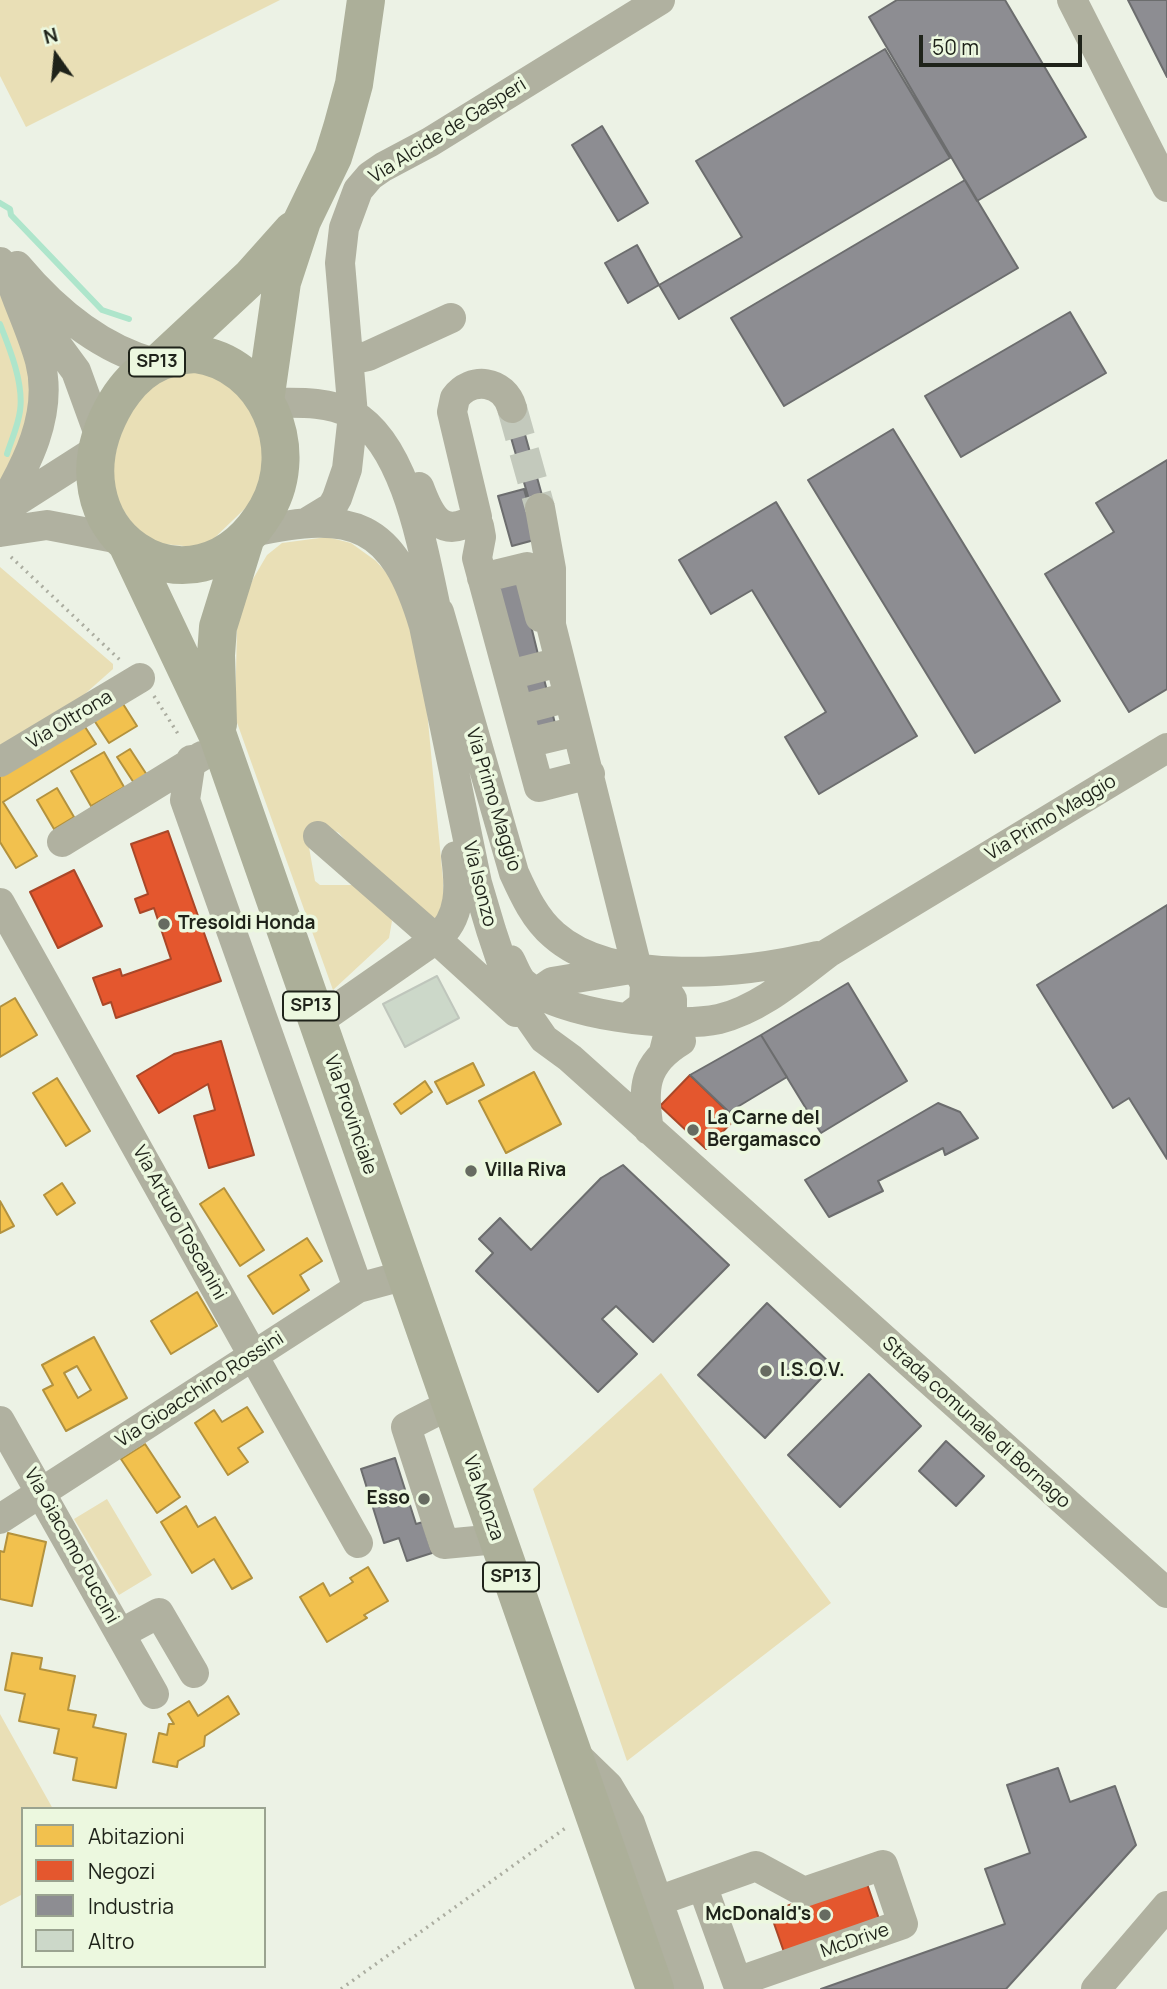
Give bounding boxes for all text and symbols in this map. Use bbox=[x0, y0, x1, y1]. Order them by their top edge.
north arrow bbox=[21, 21, 91, 91]
text: N bbox=[41, 21, 61, 50]
scale bar bbox=[922, 21, 1085, 65]
text: 50 m bbox=[932, 33, 979, 61]
street label: Via Alcide de Gasperi bbox=[365, 73, 531, 189]
road number: SP13 bbox=[129, 348, 185, 376]
street label: Via Oltrona bbox=[23, 686, 117, 754]
street label: Via Primo Maggio bbox=[460, 726, 526, 874]
street label: Via Primo Maggio bbox=[982, 770, 1120, 866]
street label: Via Isonzo bbox=[457, 839, 501, 929]
place label: Tresoldi Honda bbox=[178, 913, 315, 935]
marker: Tresoldi Honda bbox=[156, 916, 172, 932]
road number: SP13 bbox=[283, 992, 339, 1021]
street label: Via Provinciale bbox=[319, 1052, 381, 1178]
place label: La Carne del Bergamasco bbox=[707, 1108, 821, 1152]
marker: La Carne del Bergamasco bbox=[685, 1122, 701, 1138]
street label: Via Arturo Toscanini bbox=[127, 1142, 231, 1304]
place label: Villa Riva bbox=[485, 1160, 566, 1182]
marker: Villa Riva bbox=[463, 1163, 479, 1179]
street label: Via Gioacchino Rossini bbox=[112, 1327, 288, 1453]
street label: Strada comunale di Bornago bbox=[877, 1332, 1075, 1514]
place label: I.S.O.V. bbox=[780, 1360, 845, 1382]
marker: I.S.O.V. bbox=[758, 1363, 774, 1379]
street label: Via Monza bbox=[458, 1452, 508, 1544]
street label: Via Giacomo Puccini bbox=[19, 1464, 123, 1628]
place label: Esso bbox=[367, 1488, 410, 1510]
marker: Esso bbox=[416, 1491, 432, 1507]
road number: SP13 bbox=[483, 1562, 539, 1592]
legend bbox=[21, 1807, 266, 1968]
text: Abitazioni bbox=[88, 1822, 185, 1850]
text: Negozi bbox=[88, 1857, 155, 1885]
text: Industria bbox=[88, 1892, 174, 1920]
place label: McDonald's bbox=[705, 1904, 811, 1926]
marker: McDonald's bbox=[817, 1907, 833, 1923]
street label: McDrive bbox=[818, 1919, 892, 1963]
text: Altro bbox=[88, 1927, 134, 1955]

